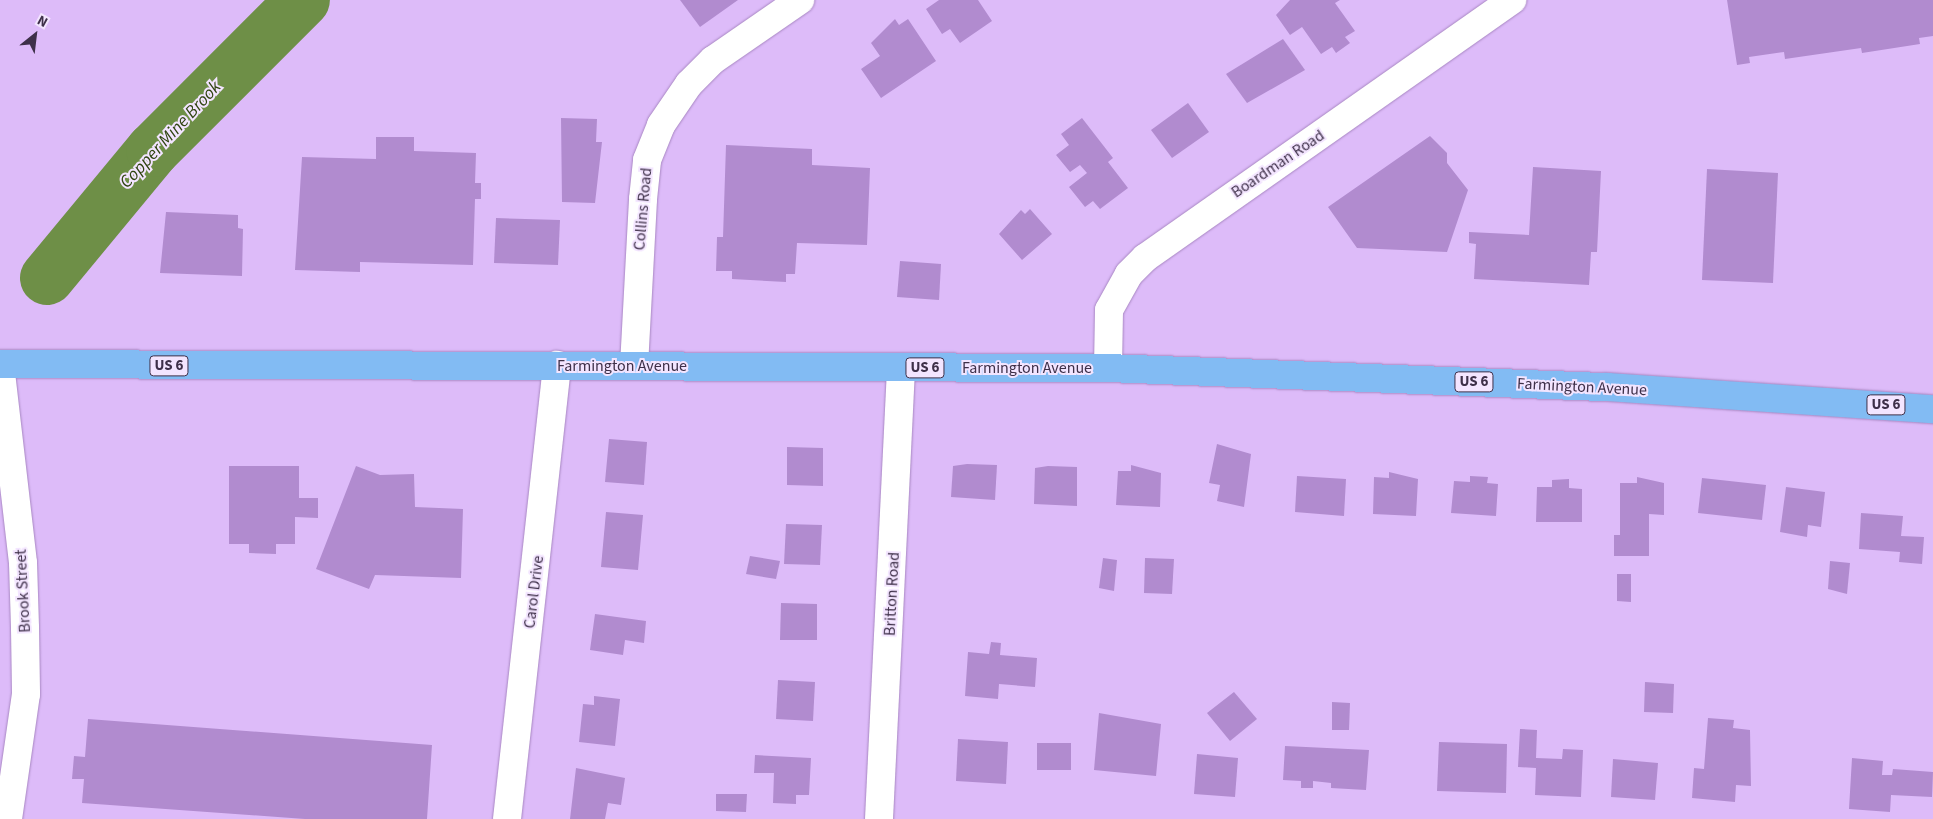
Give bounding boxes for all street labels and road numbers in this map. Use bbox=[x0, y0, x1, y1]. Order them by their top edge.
street label: Boardman Road bbox=[1228, 126, 1328, 202]
street label: Collins Road bbox=[630, 167, 656, 251]
road number: US 6 bbox=[149, 354, 189, 378]
street label: Farmington Avenue bbox=[557, 356, 687, 376]
road number: US 6 bbox=[905, 356, 945, 380]
street label: Farmington Avenue bbox=[962, 358, 1092, 378]
road number: US 6 bbox=[1454, 370, 1494, 394]
street label: Farmington Avenue bbox=[1517, 374, 1647, 400]
road number: US 6 bbox=[1866, 392, 1906, 418]
street label: Brook Street bbox=[11, 549, 35, 633]
street label: Britton Road bbox=[880, 551, 904, 637]
street label: Carol Drive bbox=[520, 554, 548, 630]

